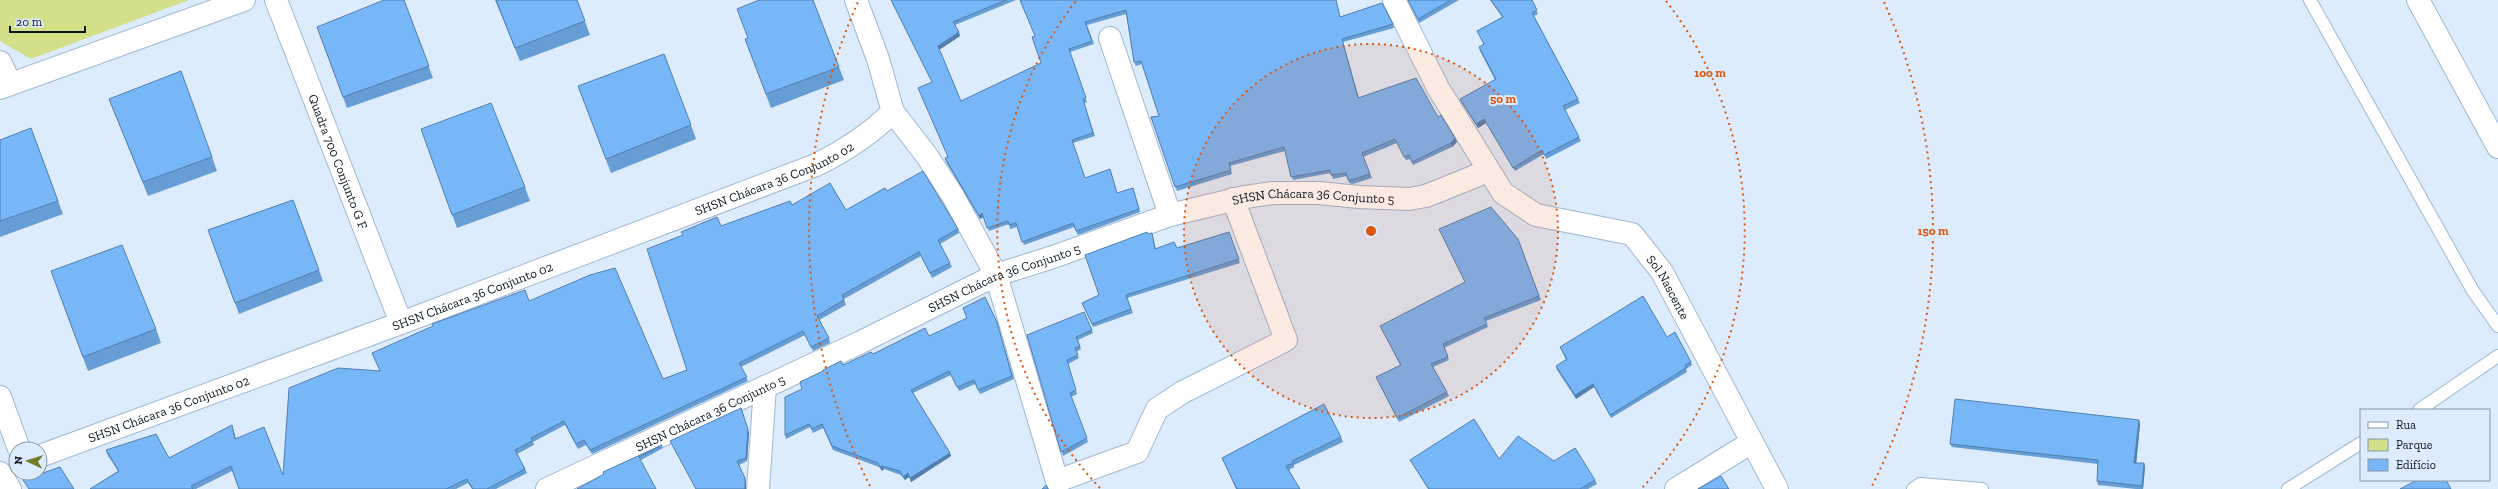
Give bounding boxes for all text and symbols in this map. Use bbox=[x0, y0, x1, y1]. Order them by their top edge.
scale bar bbox=[10, 8, 85, 34]
text: 20 m bbox=[16, 15, 43, 29]
text: 100 m bbox=[1694, 66, 1726, 80]
street label: Quadra 700 Conjunto G F bbox=[306, 92, 371, 231]
text: 50 m bbox=[1490, 92, 1516, 106]
street label: SHSN Chácara 36 Conjunto 02 bbox=[693, 138, 857, 218]
street label: SHSN Chácara 36 Conjunto 5 bbox=[1230, 185, 1395, 207]
centre of rings bbox=[1364, 224, 1378, 238]
text: 150 m bbox=[1918, 224, 1949, 238]
street label: SHSN Chácara 36 Conjunto 5 bbox=[926, 240, 1083, 315]
street label: Sol Nascente bbox=[1644, 252, 1693, 322]
street label: SHSN Chácara 36 Conjunto 02 bbox=[390, 258, 555, 333]
street label: SHSN Chácara 36 Conjunto 5 bbox=[633, 371, 787, 454]
street label: SHSN Chácara 36 Conjunto 02 bbox=[86, 372, 251, 445]
legend bbox=[2360, 409, 2490, 481]
text: Rua bbox=[2396, 418, 2416, 432]
text: Parque bbox=[2396, 438, 2433, 452]
north arrow bbox=[8, 441, 48, 481]
text: N bbox=[12, 455, 25, 465]
text: Edifício bbox=[2396, 458, 2436, 472]

